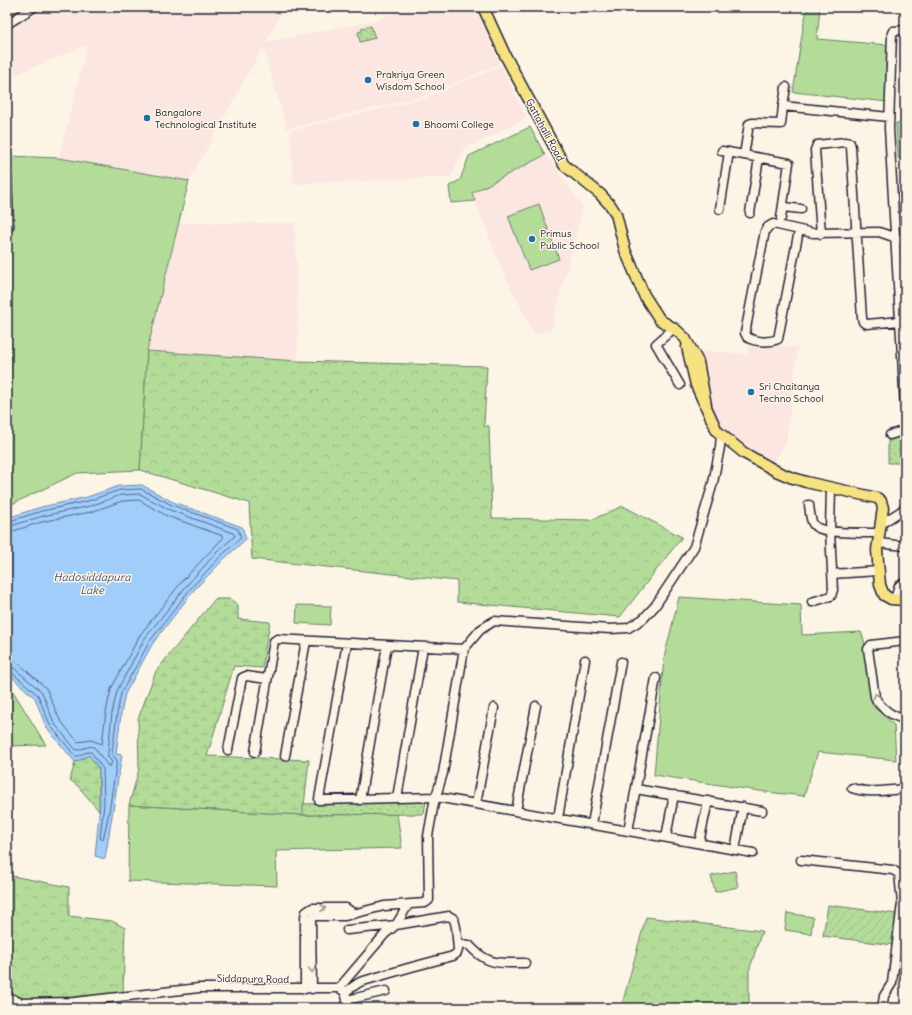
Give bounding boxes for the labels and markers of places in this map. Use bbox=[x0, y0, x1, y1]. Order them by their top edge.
place label: Prakriya Green Wisdom School bbox=[376, 68, 445, 93]
marker: Prakriya Green Wisdom School bbox=[363, 75, 373, 85]
place label: Bangalore Technological Institute bbox=[155, 106, 256, 131]
marker: Bangalore Technological Institute bbox=[142, 113, 152, 123]
place label: Bhoomi College bbox=[424, 118, 494, 131]
marker: Bhoomi College bbox=[411, 119, 421, 129]
place label: Primus Public School bbox=[540, 227, 599, 252]
marker: Primus Public School bbox=[527, 234, 537, 244]
place label: Sri Chaitanya Techno School bbox=[759, 380, 823, 405]
marker: Sri Chaitanya Techno School bbox=[746, 387, 756, 397]

